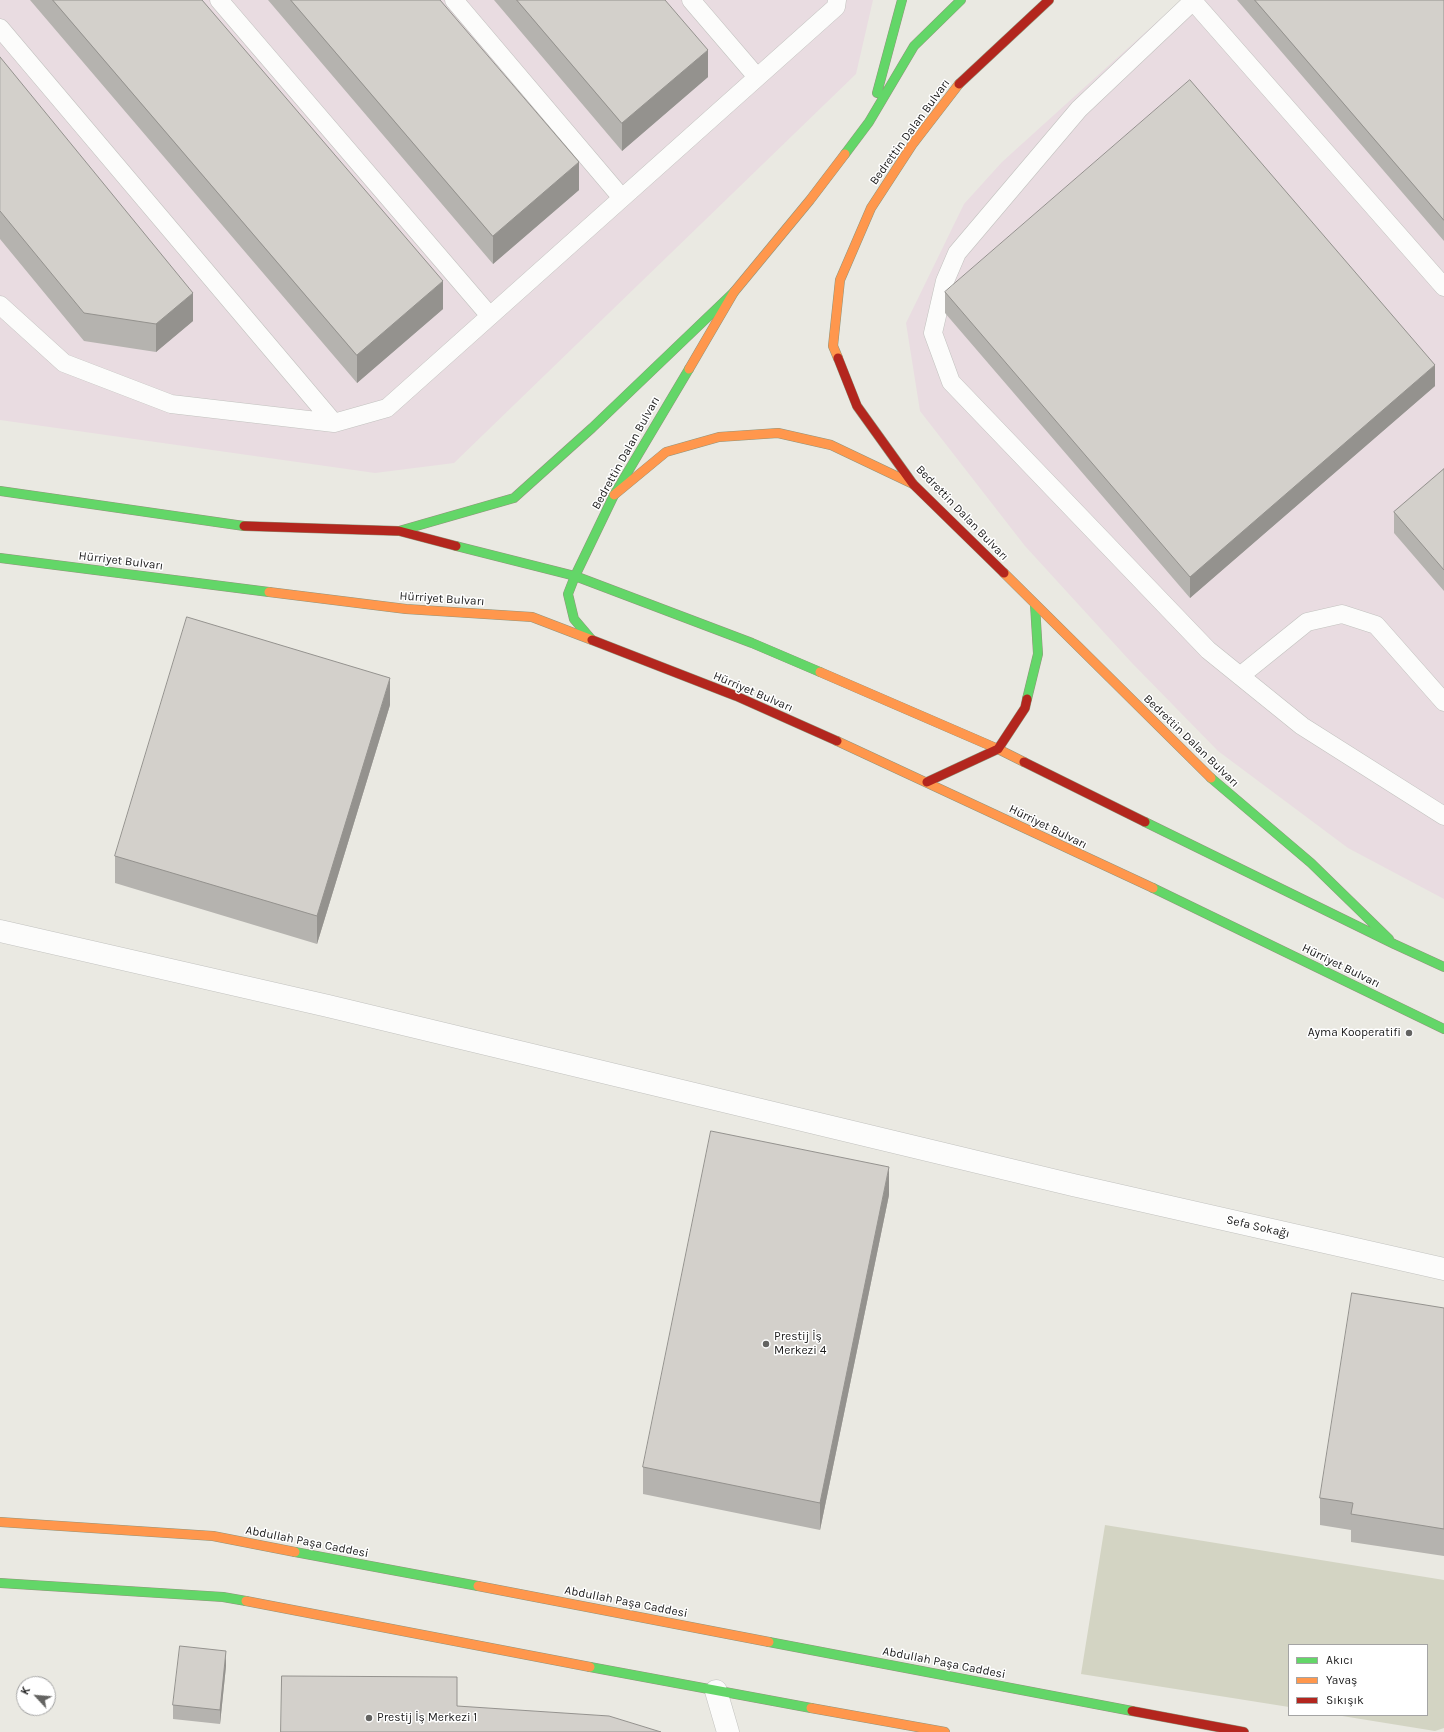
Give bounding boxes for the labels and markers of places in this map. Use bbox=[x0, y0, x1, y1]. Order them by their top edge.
place label: Ayma Kooperatifi bbox=[1308, 1026, 1401, 1040]
marker: Ayma Kooperatifi bbox=[1404, 1028, 1414, 1038]
place label: Prestij İş Merkezi 4 bbox=[774, 1330, 826, 1358]
marker: Prestij İş Merkezi 4 bbox=[761, 1339, 771, 1349]
place label: Prestij İş Merkezi 1 bbox=[377, 1711, 477, 1725]
marker: Prestij İş Merkezi 1 bbox=[364, 1713, 374, 1723]

